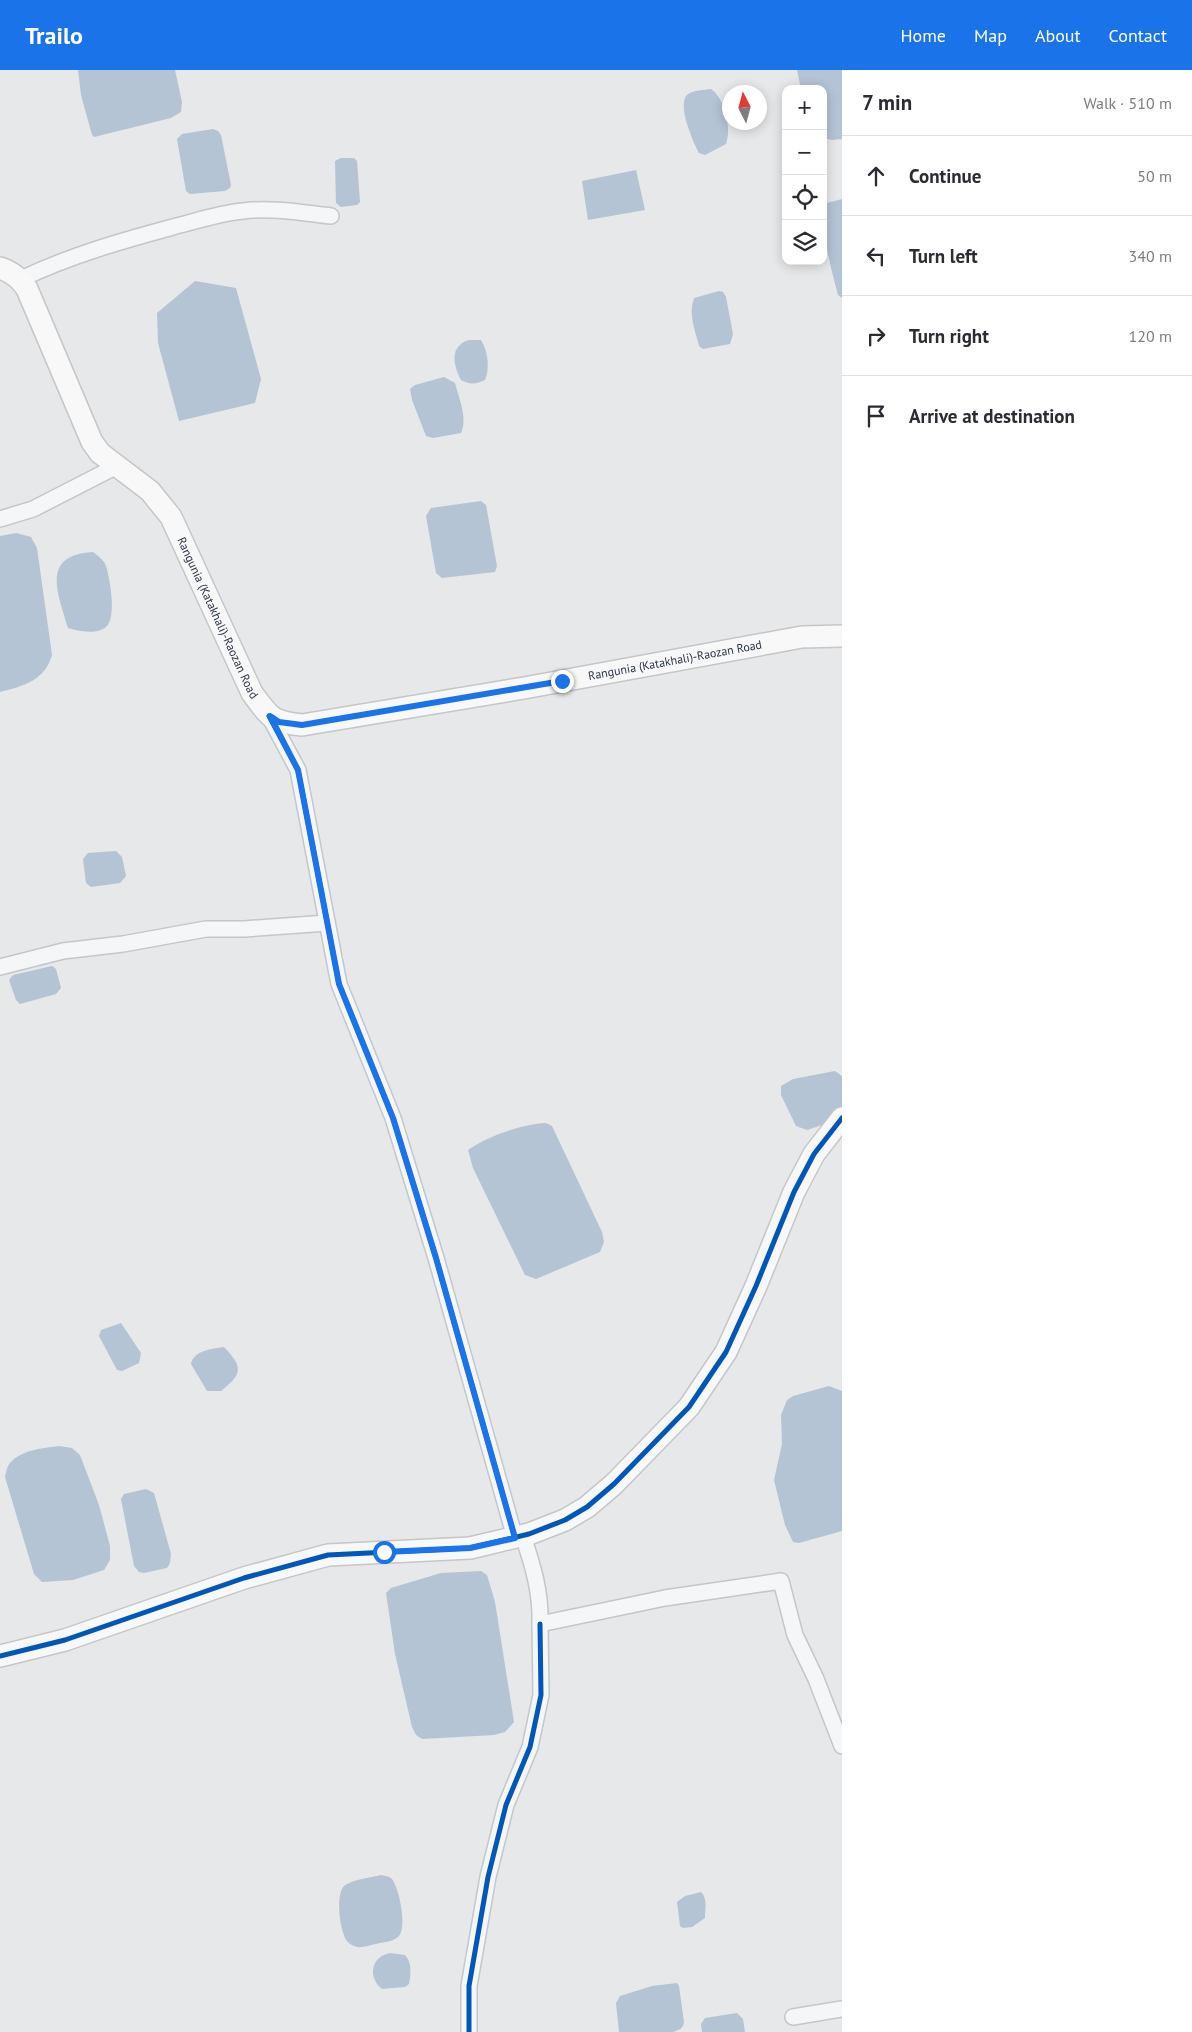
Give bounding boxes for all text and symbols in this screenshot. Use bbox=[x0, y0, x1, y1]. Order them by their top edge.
text: Trailo bbox=[25, 20, 83, 51]
text: Home bbox=[900, 24, 946, 47]
text: Map bbox=[974, 24, 1007, 47]
text: About bbox=[1035, 24, 1081, 47]
text: Contact bbox=[1109, 24, 1167, 47]
north arrow bbox=[722, 85, 767, 130]
map controls bbox=[782, 85, 827, 265]
button: + bbox=[782, 85, 827, 130]
text: 7 min bbox=[862, 89, 912, 116]
text: Walk · 510 m bbox=[1083, 93, 1172, 113]
button: − bbox=[782, 130, 827, 175]
icon: ahead bbox=[862, 162, 890, 190]
text: Continue bbox=[909, 164, 981, 188]
text: 50 m bbox=[1137, 166, 1172, 186]
button: locate bbox=[782, 175, 827, 220]
button: layers bbox=[782, 220, 827, 265]
icon: left bbox=[862, 242, 890, 270]
text: Turn left bbox=[909, 244, 978, 268]
text: 340 m bbox=[1129, 246, 1172, 266]
icon: right bbox=[862, 322, 890, 350]
text: Turn right bbox=[909, 324, 989, 348]
text: 120 m bbox=[1129, 326, 1172, 346]
icon: arrive bbox=[862, 402, 890, 430]
text: Arrive at destination bbox=[909, 404, 1075, 428]
street label: Rangunia (Katakhali)-Raozan Road bbox=[174, 534, 262, 702]
street label: Rangunia (Katakhali)-Raozan Road bbox=[587, 637, 763, 683]
route end bbox=[551, 670, 574, 693]
route start bbox=[373, 1541, 396, 1564]

